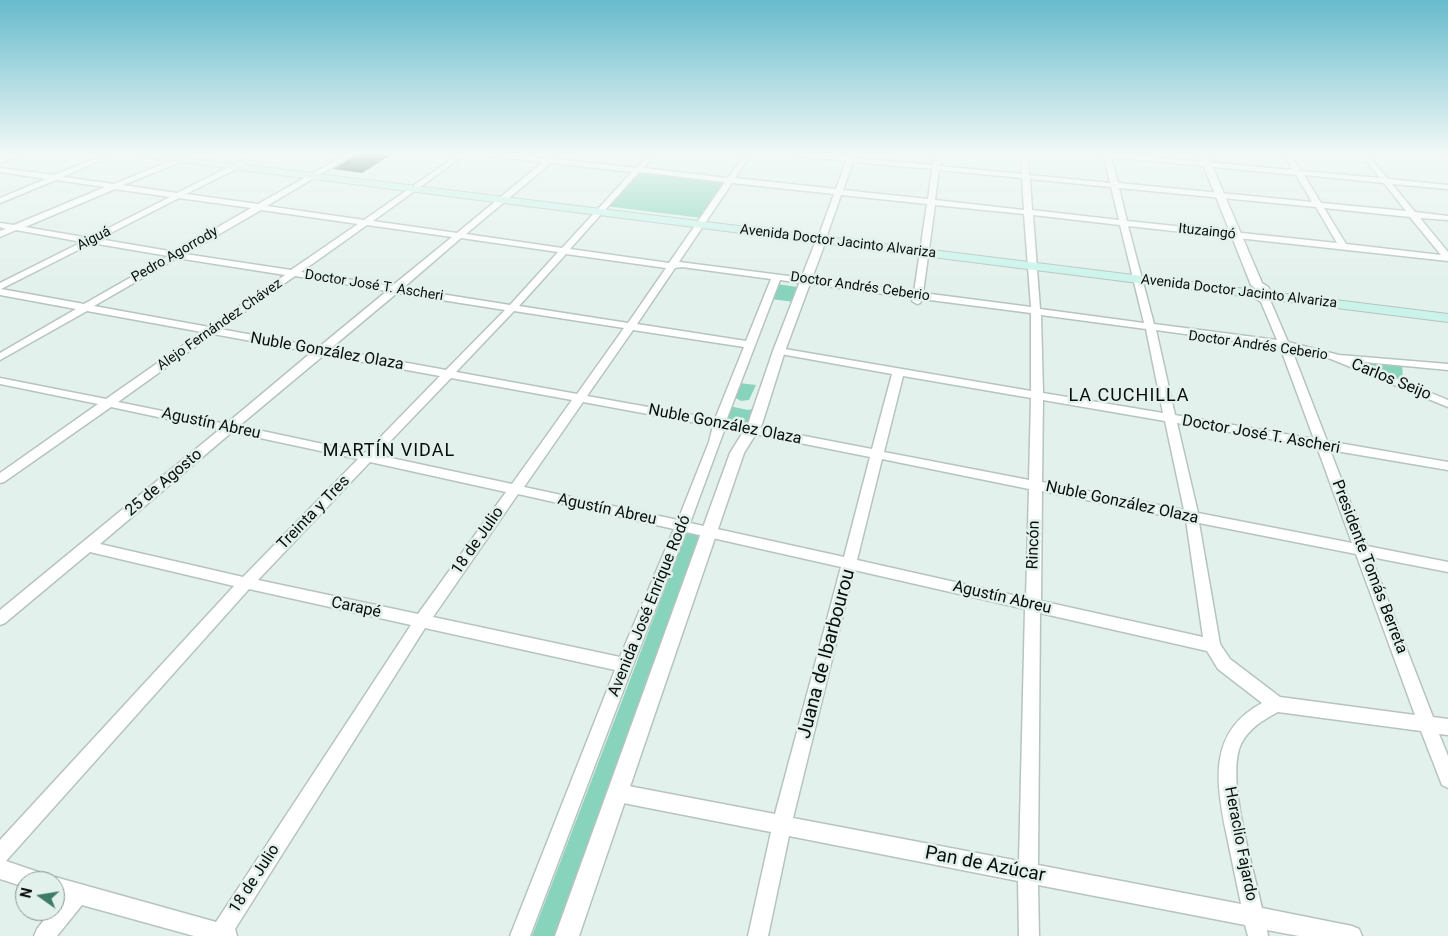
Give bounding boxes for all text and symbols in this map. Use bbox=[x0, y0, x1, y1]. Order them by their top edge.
street label: Ituzaingó bbox=[1177, 221, 1237, 243]
street label: Avenida Doctor Jacinto Alvariza bbox=[739, 222, 937, 262]
street label: Aiguá bbox=[74, 223, 114, 255]
street label: Pedro Agorrody bbox=[129, 223, 221, 287]
street label: Doctor José T. Ascheri bbox=[304, 267, 444, 305]
street label: Doctor Andrés Ceberio bbox=[789, 269, 931, 305]
street label: Avenida Doctor Jacinto Alvariza bbox=[1140, 272, 1338, 312]
street label: Alejo Fernández Chávez bbox=[154, 275, 286, 375]
street label: Doctor Andrés Ceberio bbox=[1187, 328, 1329, 364]
street label: Nuble González Olaza bbox=[249, 329, 405, 375]
street label: Carlos Seijo bbox=[1348, 355, 1434, 405]
district label: LA CUCHILLA bbox=[1067, 385, 1191, 407]
street label: Nuble González Olaza bbox=[647, 401, 803, 449]
street label: Agustín Abreu bbox=[160, 404, 262, 444]
street label: Doctor José T. Ascheri bbox=[1181, 412, 1341, 458]
district label: MARTÍN VIDAL bbox=[321, 440, 457, 462]
street label: 25 de Agosto bbox=[122, 445, 206, 521]
street label: Treinta y Tres bbox=[274, 472, 354, 554]
street label: Nuble González Olaza bbox=[1044, 477, 1200, 529]
street label: Presidente Tomás Berreta bbox=[1327, 477, 1411, 657]
street label: Agustín Abreu bbox=[556, 490, 658, 530]
street label: 18 de Julio bbox=[448, 504, 508, 578]
street label: Avenida José Enrique Rodó bbox=[605, 512, 695, 700]
street label: Rincón bbox=[1024, 520, 1044, 570]
street label: Juana de Ibarbourou bbox=[793, 567, 861, 741]
street label: Agustín Abreu bbox=[951, 577, 1053, 619]
street label: Carapé bbox=[329, 593, 383, 623]
street label: Heraclio Fajardo bbox=[1219, 785, 1261, 903]
street label: 18 de Julio bbox=[226, 841, 284, 917]
street label: Pan de Azúcar bbox=[923, 842, 1047, 888]
north arrow bbox=[15, 871, 65, 921]
text: N bbox=[17, 886, 35, 899]

